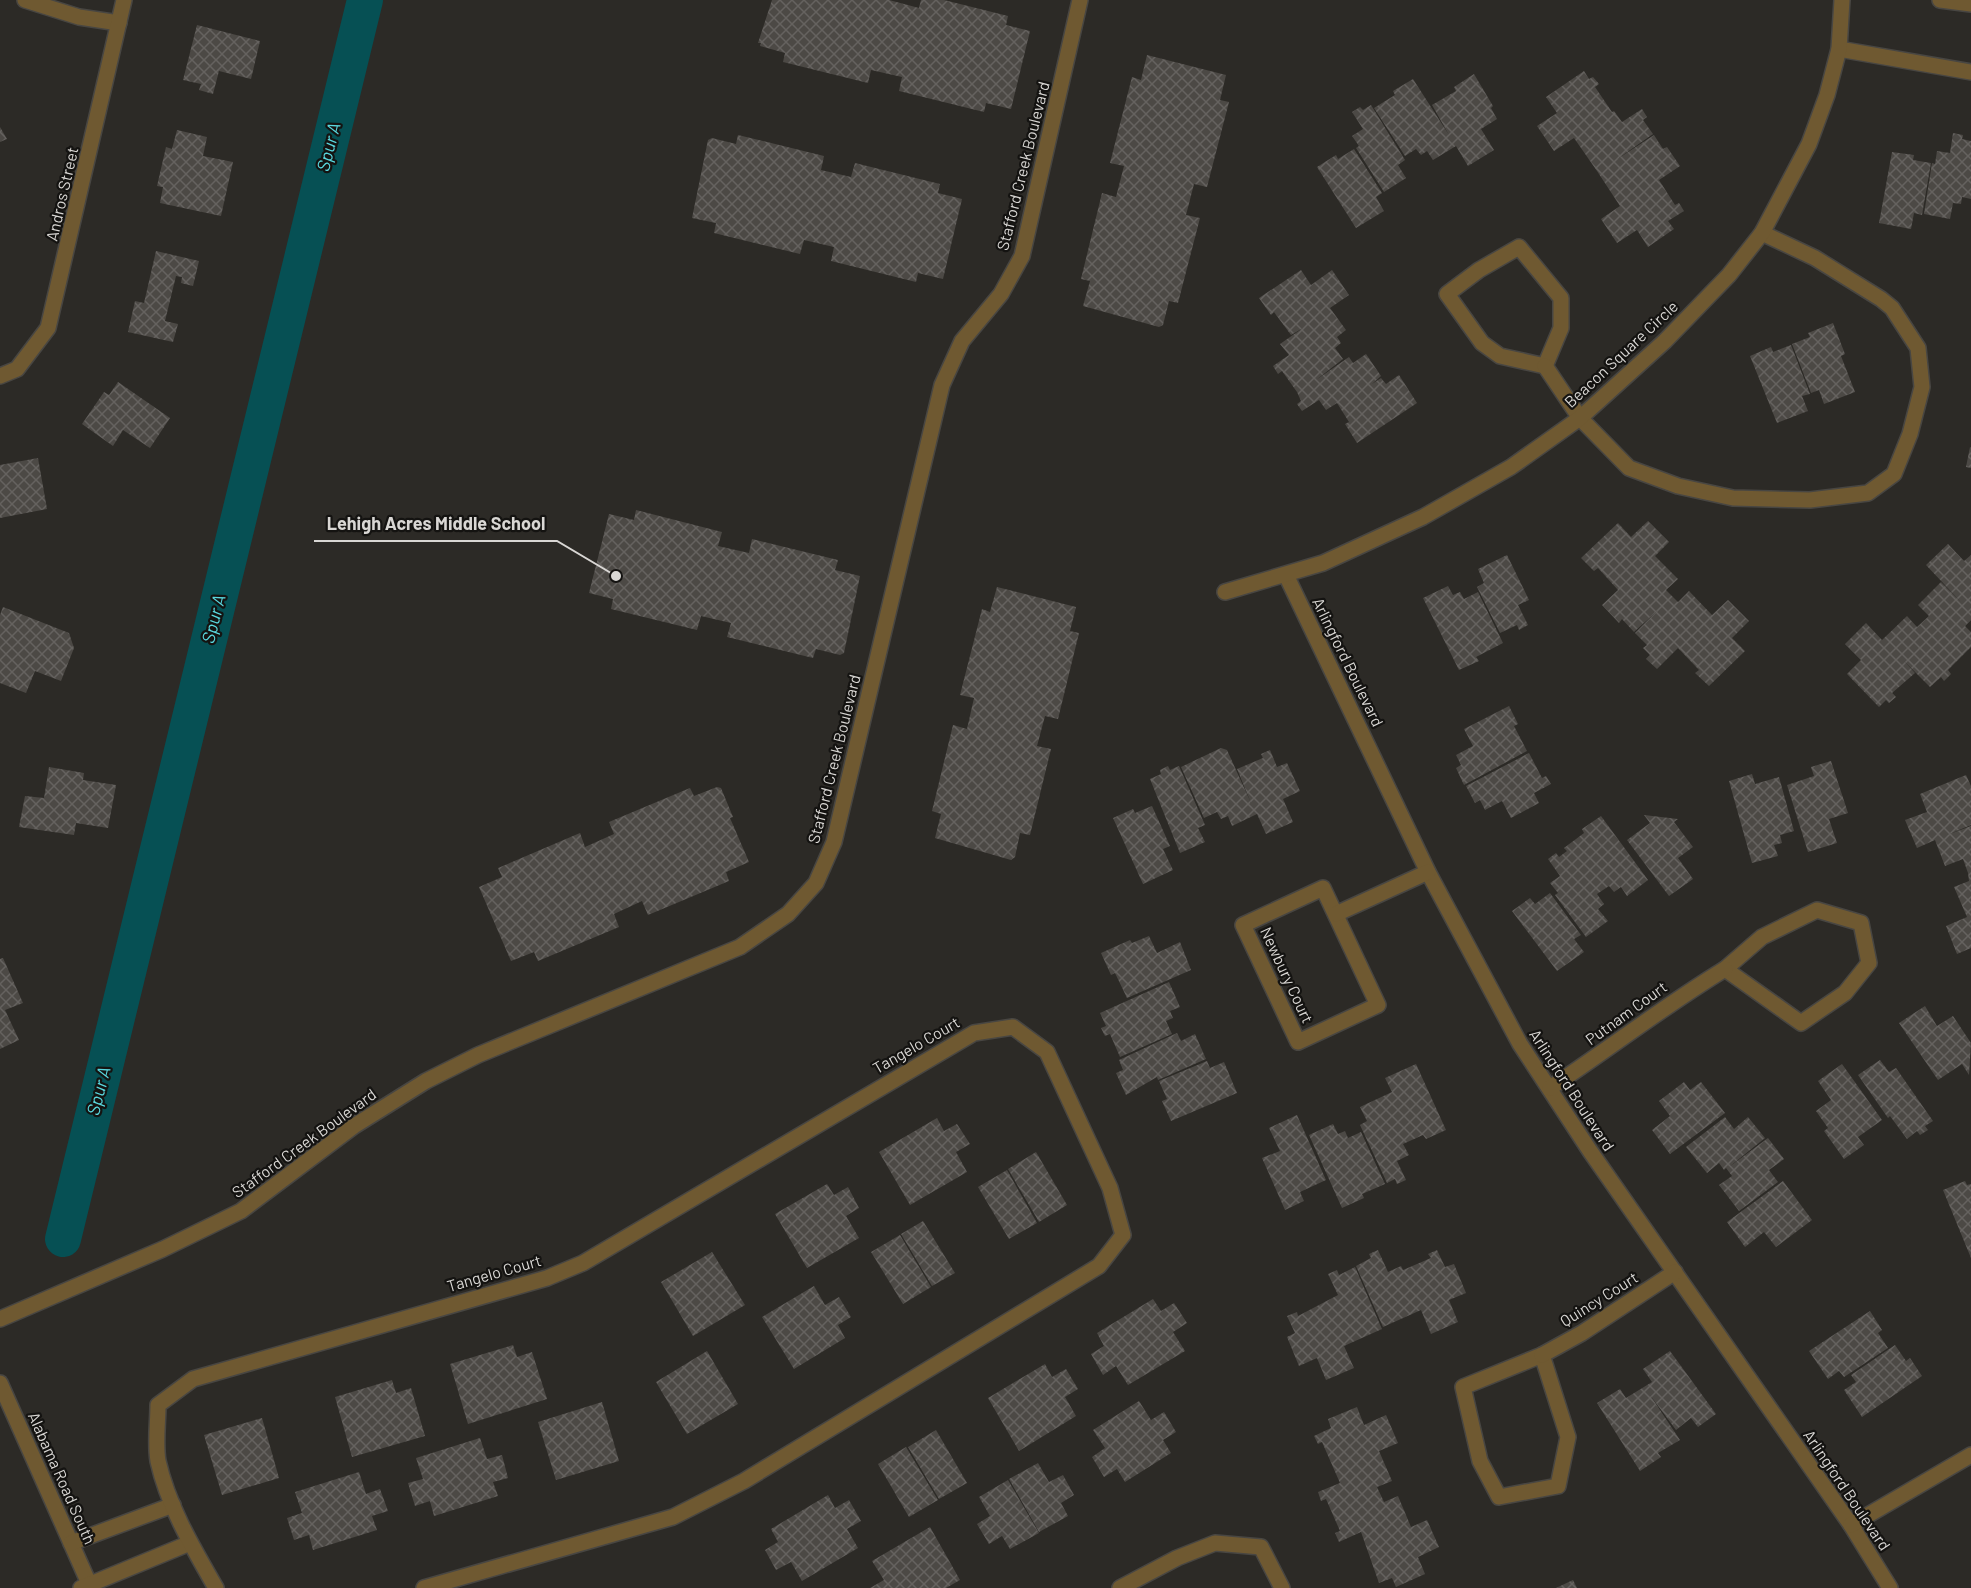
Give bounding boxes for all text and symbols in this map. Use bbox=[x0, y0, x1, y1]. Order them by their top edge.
street label: Stafford Creek Boulevard bbox=[992, 79, 1053, 252]
water label: Spur A bbox=[311, 120, 345, 174]
street label: Andros Street bbox=[41, 145, 82, 243]
street label: Beacon Square Circle bbox=[1560, 296, 1681, 411]
callout: Lehigh Acres Middle School bbox=[314, 505, 557, 541]
text: Lehigh Acres Middle School bbox=[327, 512, 545, 534]
water label: Spur A bbox=[196, 592, 230, 646]
street label: Arlingford Boulevard bbox=[1309, 594, 1388, 729]
street label: Stafford Creek Boulevard bbox=[803, 672, 864, 845]
street label: Newbury Court bbox=[1257, 924, 1318, 1026]
street label: Putnam Court bbox=[1581, 977, 1670, 1048]
street label: Tangelo Court bbox=[869, 1012, 963, 1077]
street label: Arlingford Boulevard bbox=[1526, 1025, 1619, 1154]
water label: Spur A bbox=[81, 1064, 115, 1118]
street label: Stafford Creek Boulevard bbox=[228, 1084, 379, 1201]
street label: Tangelo Court bbox=[445, 1250, 543, 1295]
street label: Quincy Court bbox=[1556, 1267, 1641, 1330]
street label: Alabama Road South bbox=[25, 1409, 100, 1547]
street label: Arlingford Boulevard bbox=[1800, 1426, 1895, 1554]

